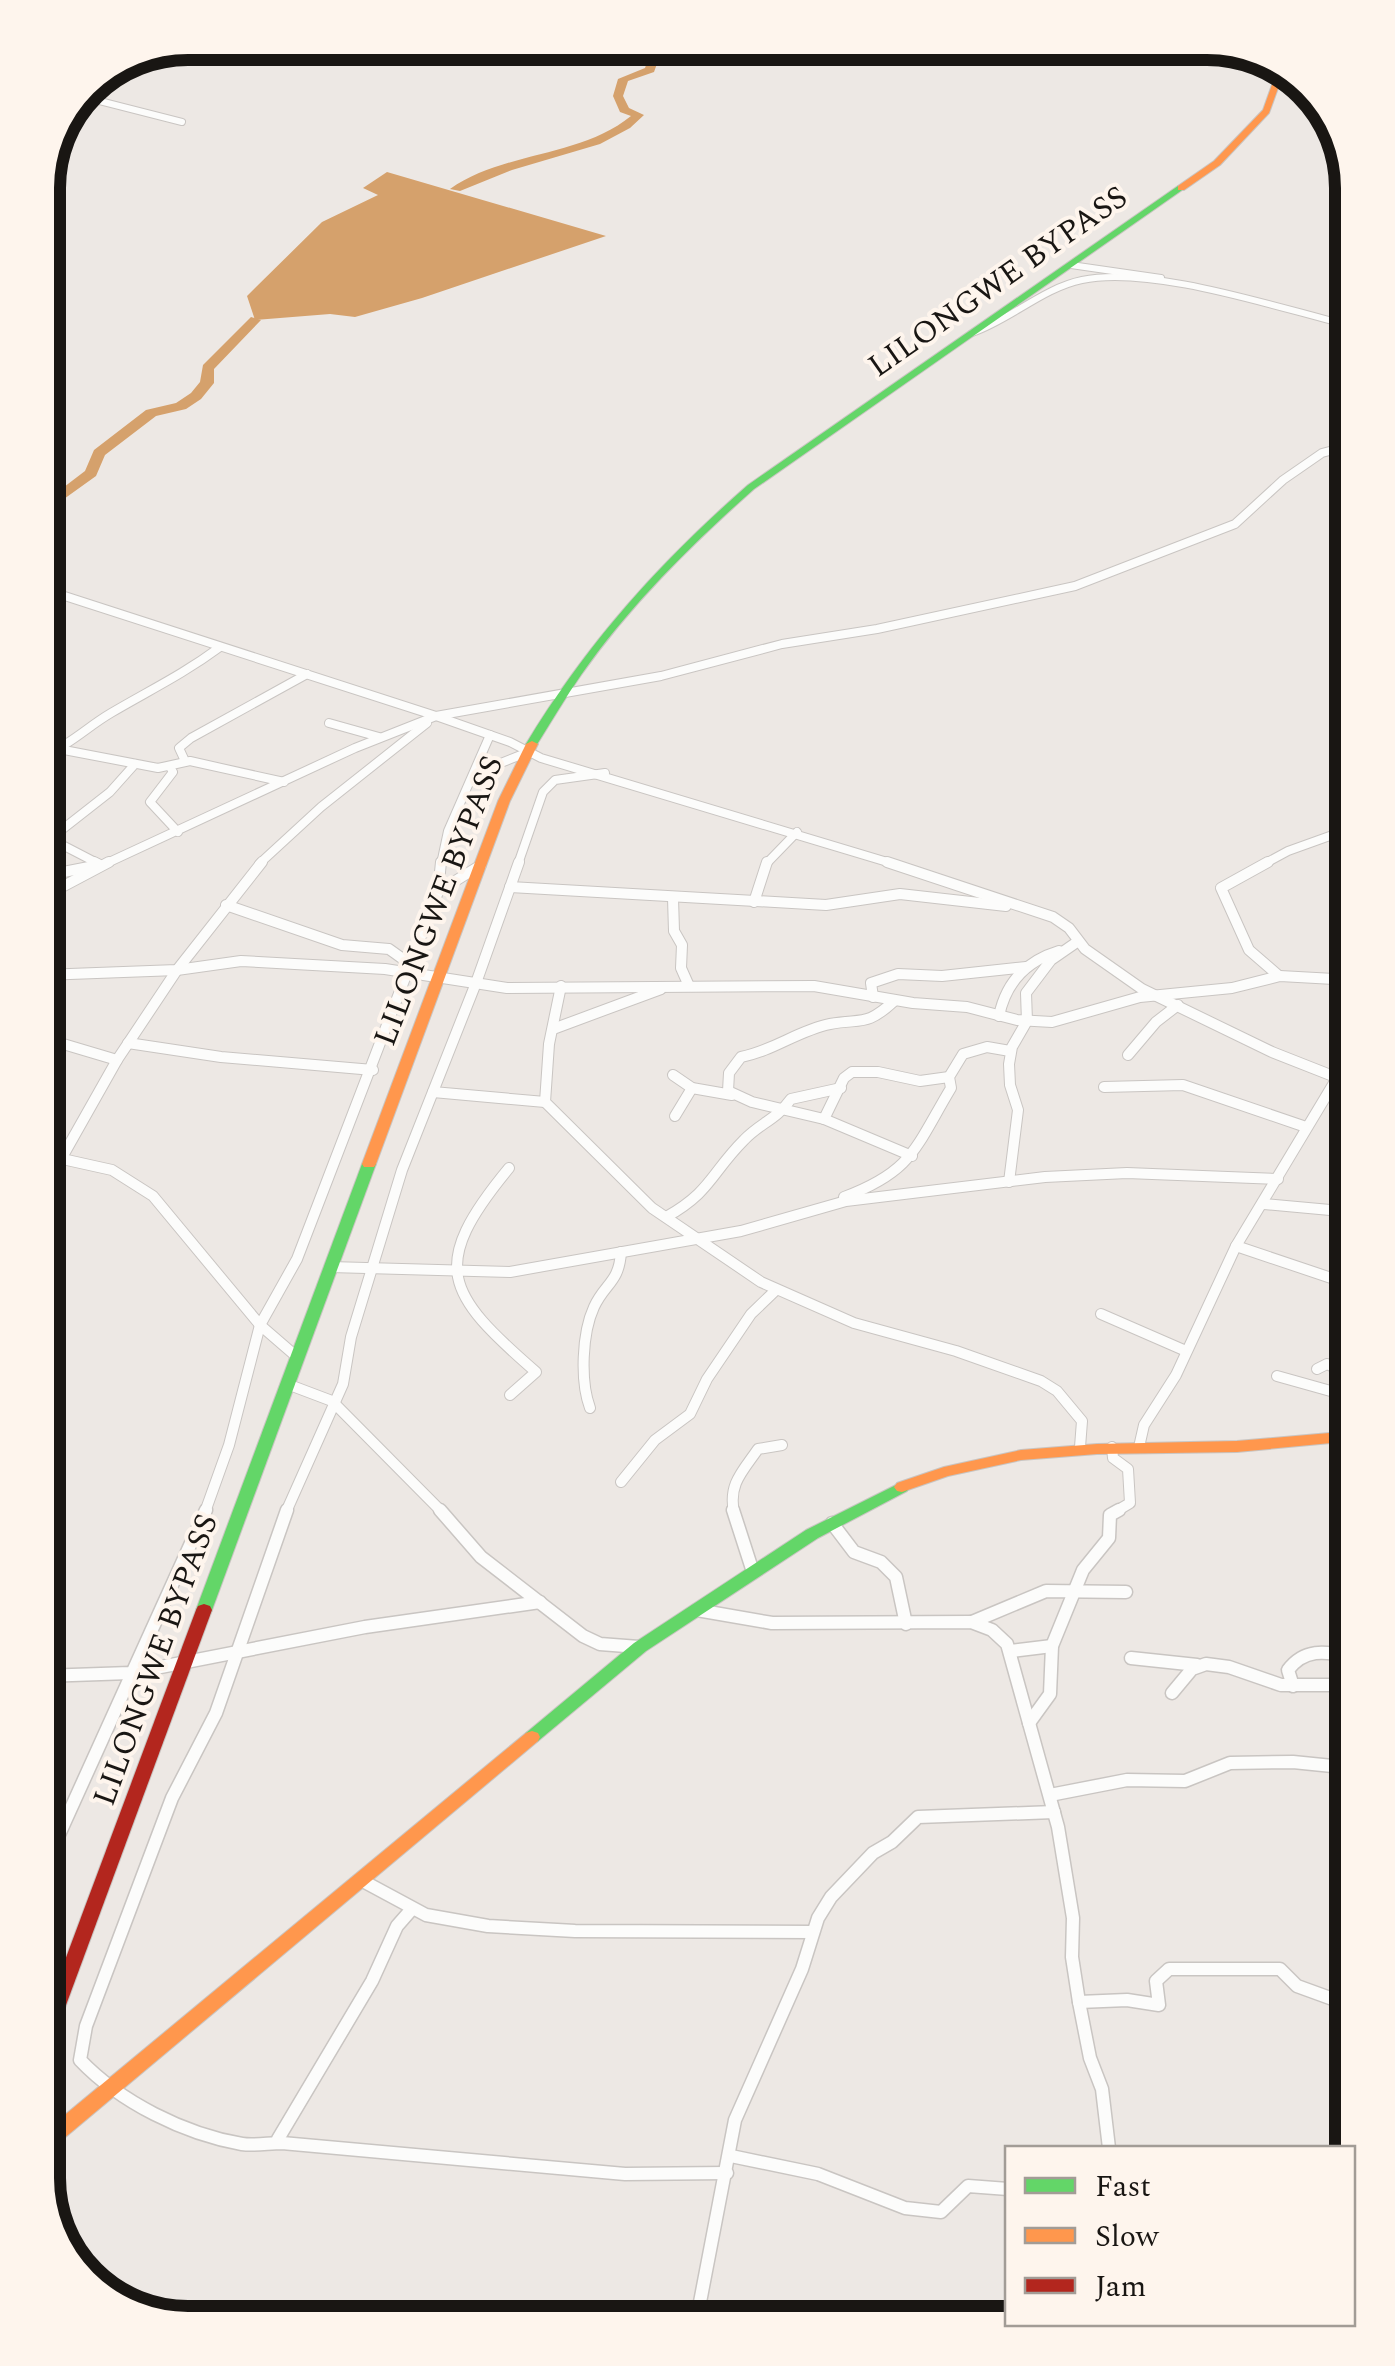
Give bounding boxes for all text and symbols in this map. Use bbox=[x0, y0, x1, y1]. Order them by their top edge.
street label: LILONGWE BYPASS bbox=[858, 174, 1138, 390]
street label: LILONGWE BYPASS bbox=[361, 749, 517, 1053]
street label: LILONGWE BYPASS bbox=[80, 1507, 232, 1813]
legend bbox=[1005, 2146, 1355, 2326]
text: Fast bbox=[1095, 2164, 1151, 2210]
text: Slow bbox=[1095, 2214, 1160, 2260]
text: Jam bbox=[1095, 2264, 1146, 2310]

